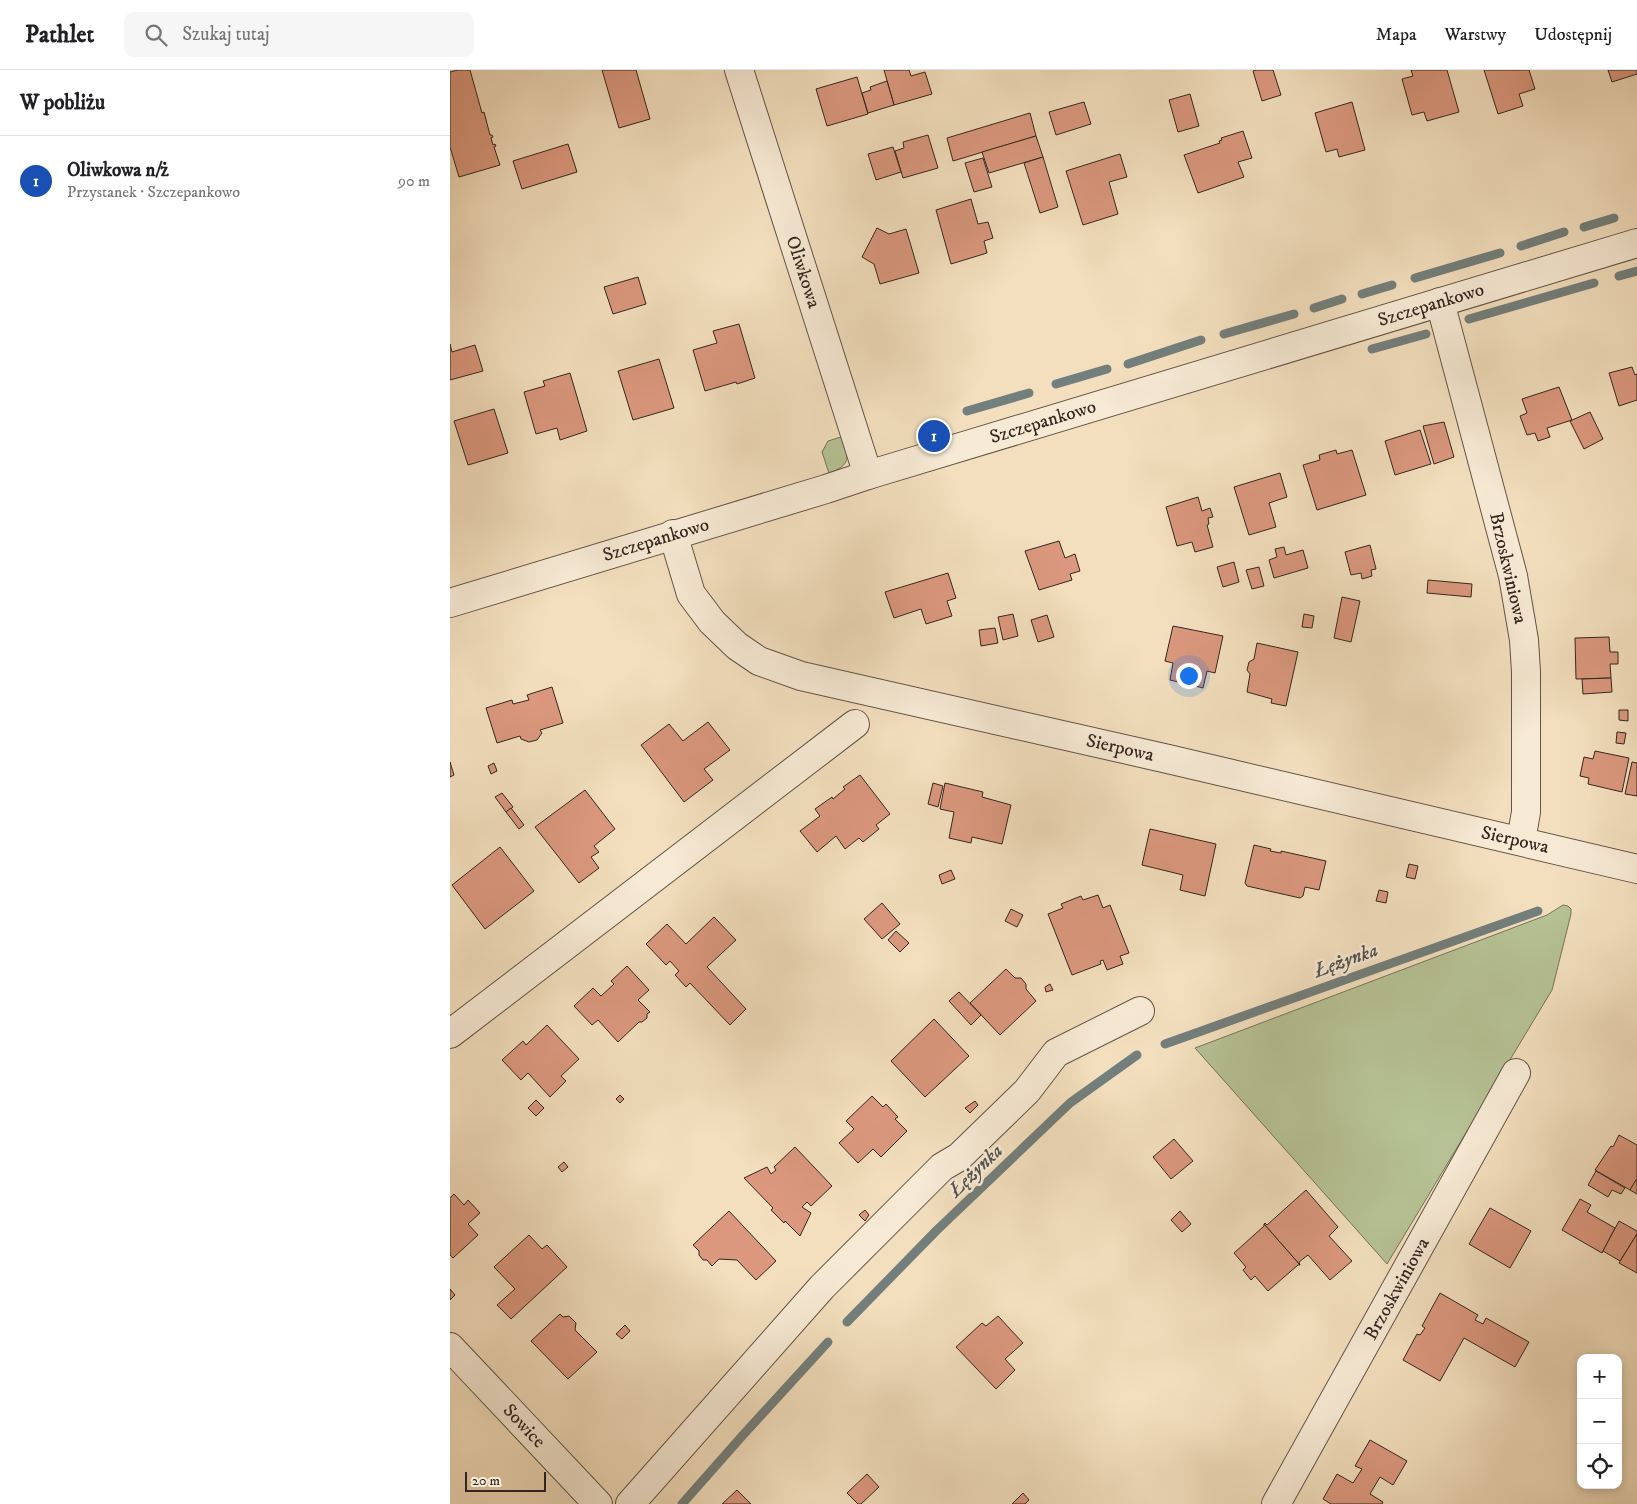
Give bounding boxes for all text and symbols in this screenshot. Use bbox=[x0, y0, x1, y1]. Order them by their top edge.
search box bbox=[124, 12, 474, 57]
text: Pathlet bbox=[25, 20, 94, 50]
icon: search bbox=[142, 21, 170, 49]
text: Szukaj tutaj bbox=[182, 23, 270, 46]
text: Mapa bbox=[1376, 24, 1417, 46]
text: Warstwy bbox=[1445, 24, 1506, 46]
text: Udostępnij bbox=[1534, 24, 1612, 46]
text: W pobliżu bbox=[20, 90, 105, 116]
text: Oliwkowa n/ż bbox=[67, 159, 169, 182]
text: 1 bbox=[33, 171, 39, 191]
text: 90 m bbox=[398, 171, 430, 191]
text: Przystanek · Szczepankowo bbox=[67, 182, 240, 202]
street label: Oliwkowa bbox=[781, 233, 825, 311]
street label: Szczepankowo bbox=[1375, 278, 1487, 332]
street label: Szczepankowo bbox=[987, 395, 1099, 449]
pin: 1 bbox=[918, 417, 950, 455]
street label: Brzoskwiniowa bbox=[1484, 510, 1532, 626]
street label: Szczepankowo bbox=[600, 513, 712, 567]
your location bbox=[1176, 663, 1202, 689]
street label: Sierpowa bbox=[1084, 729, 1156, 767]
street label: Sierpowa bbox=[1479, 821, 1551, 859]
water label: Łężynka bbox=[1310, 938, 1381, 984]
water label: Łężynka bbox=[943, 1139, 1009, 1204]
street label: Brzoskwiniowa bbox=[1359, 1234, 1435, 1344]
map controls bbox=[1577, 1354, 1622, 1489]
button: + bbox=[1577, 1354, 1622, 1399]
street label: Sowice bbox=[498, 1399, 550, 1453]
button: − bbox=[1577, 1399, 1622, 1444]
button: locate bbox=[1577, 1444, 1622, 1489]
scale bar bbox=[465, 1469, 546, 1492]
text: 20 m bbox=[472, 1472, 500, 1490]

